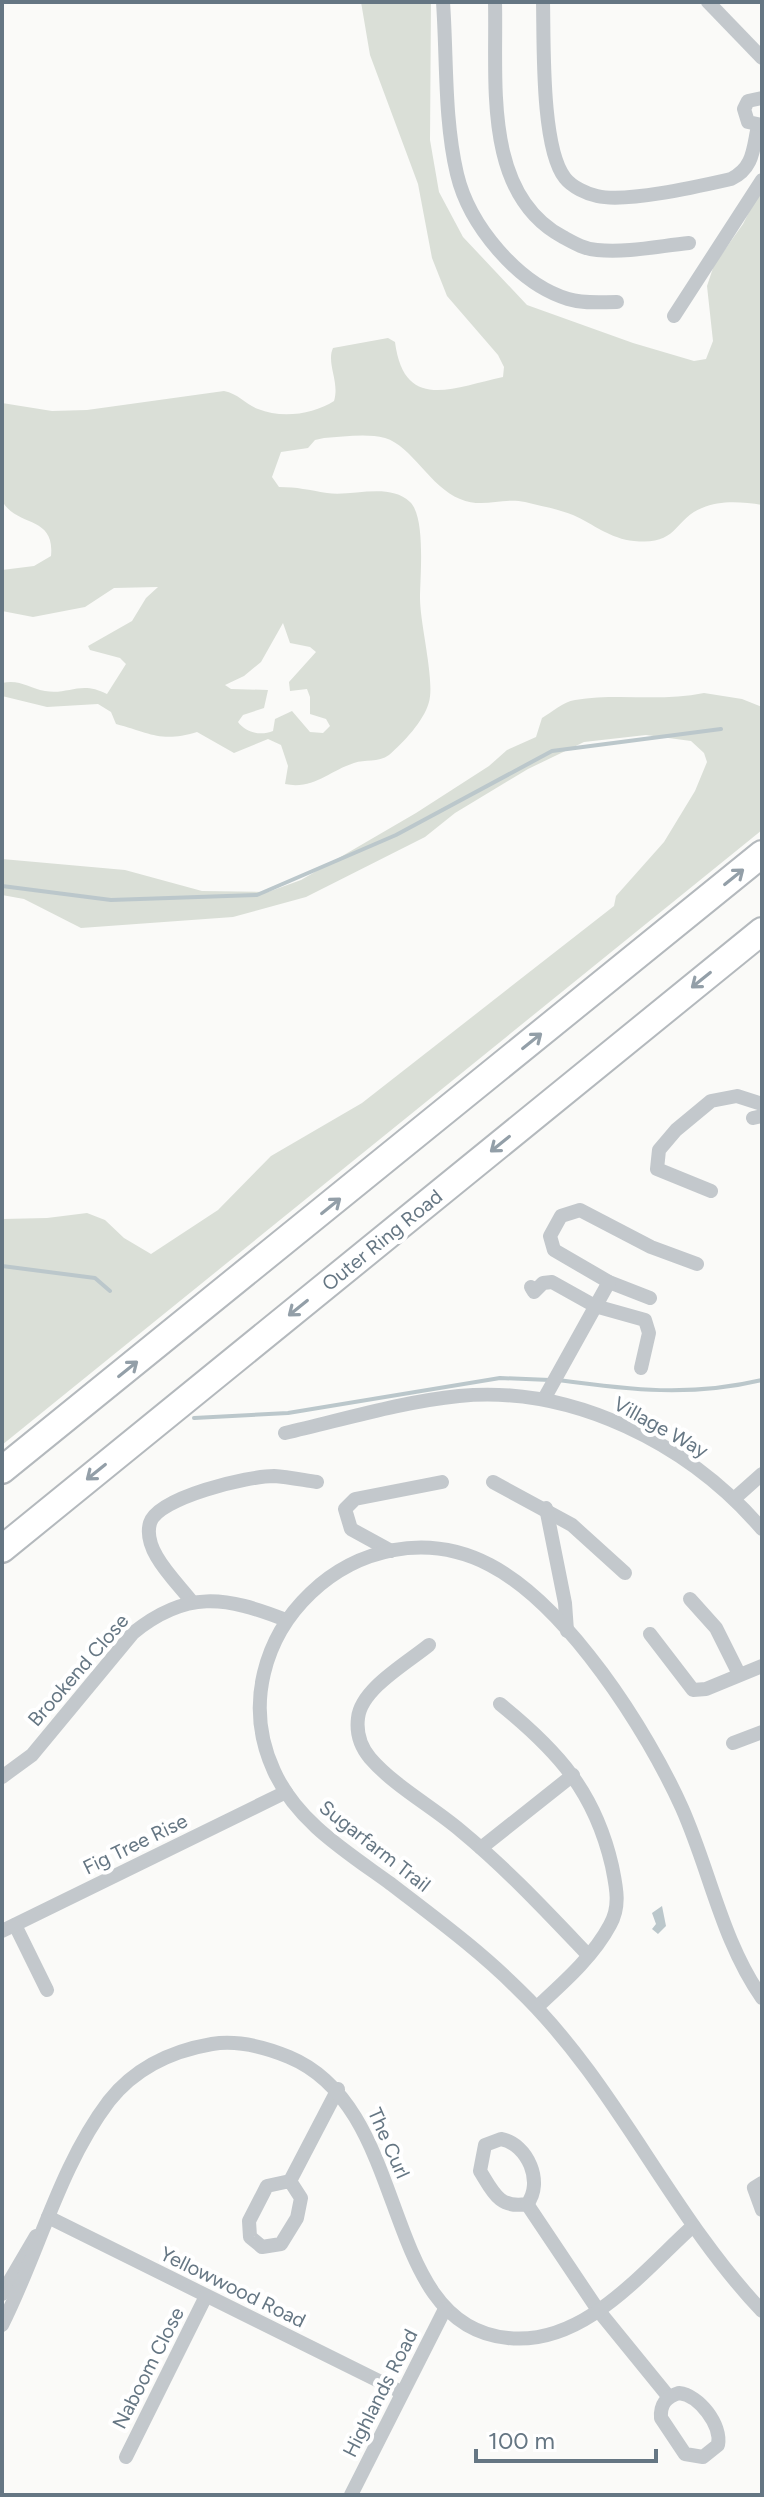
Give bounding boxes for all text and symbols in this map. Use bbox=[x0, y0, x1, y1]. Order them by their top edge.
one-way arrow bbox=[723, 868, 744, 886]
one-way arrow bbox=[692, 971, 712, 989]
one-way arrow bbox=[521, 1033, 542, 1050]
one-way arrow bbox=[490, 1135, 511, 1153]
street label: Outer Ring Road bbox=[317, 1184, 447, 1296]
one-way arrow bbox=[320, 1197, 341, 1215]
one-way arrow bbox=[288, 1299, 309, 1317]
one-way arrow bbox=[117, 1360, 138, 1378]
street label: Village Way bbox=[610, 1391, 713, 1463]
one-way arrow bbox=[86, 1463, 107, 1481]
street label: Brookend Close bbox=[23, 1609, 133, 1731]
street label: Sugarfarm Trail bbox=[315, 1795, 435, 1897]
street label: Fig Tree Rise bbox=[79, 1808, 191, 1880]
street label: The Curl bbox=[363, 2104, 415, 2182]
street label: Yellowwood Road bbox=[156, 2241, 310, 2333]
street label: Naboom Close bbox=[107, 2303, 189, 2433]
street label: Highlands Road bbox=[337, 2325, 423, 2461]
scale bar bbox=[476, 2413, 656, 2463]
text: 100 m bbox=[488, 2426, 555, 2455]

